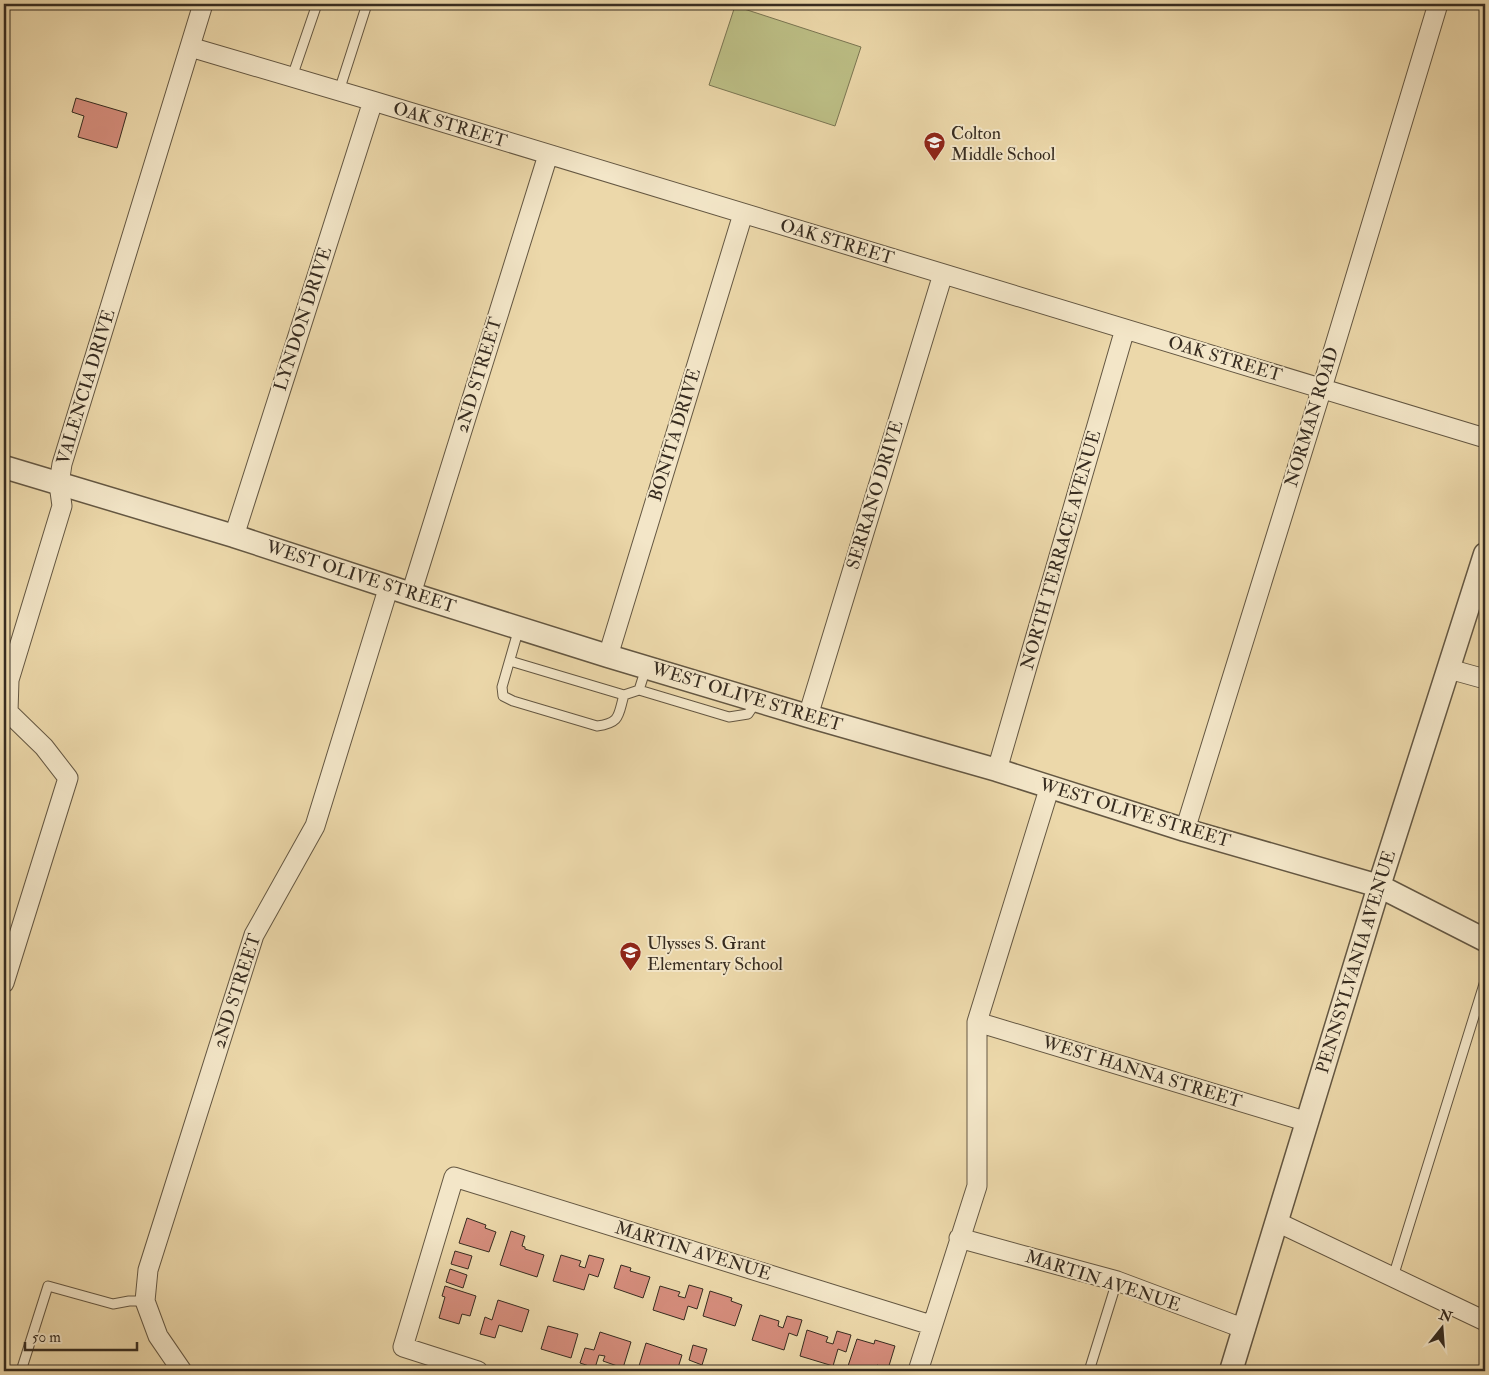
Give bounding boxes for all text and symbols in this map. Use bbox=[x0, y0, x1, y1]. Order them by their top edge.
street label: OAK STREET bbox=[390, 97, 510, 153]
place label: Colton Middle School bbox=[951, 122, 1056, 166]
school or university icon: Colton Middle School bbox=[923, 131, 947, 162]
street label: OAK STREET bbox=[777, 214, 897, 270]
street label: LYNDON DRIVE bbox=[269, 244, 337, 394]
street label: VALENCIA DRIVE bbox=[51, 307, 121, 467]
street label: 2ND STREET bbox=[451, 314, 508, 435]
street label: OAK STREET bbox=[1165, 331, 1285, 387]
street label: NORMAN ROAD bbox=[1280, 344, 1344, 490]
street label: BONITA DRIVE bbox=[644, 366, 706, 504]
street label: SERRANO DRIVE bbox=[841, 418, 909, 572]
street label: NORTH TERRACE AVENUE bbox=[1016, 428, 1106, 672]
street label: WEST OLIVE STREET bbox=[262, 535, 459, 619]
street label: WEST OLIVE STREET bbox=[648, 657, 846, 737]
street label: WEST OLIVE STREET bbox=[1036, 773, 1234, 853]
street label: PENNSYLVANIA AVENUE bbox=[1311, 848, 1401, 1076]
street label: 2ND STREET bbox=[208, 930, 267, 1051]
place label: Ulysses S. Grant Elementary School bbox=[647, 932, 783, 976]
school or university icon: Ulysses S. Grant Elementary School bbox=[619, 941, 643, 972]
street label: WEST HANNA STREET bbox=[1039, 1030, 1245, 1113]
street label: MARTIN AVENUE bbox=[612, 1216, 774, 1286]
street label: MARTIN AVENUE bbox=[1022, 1245, 1184, 1317]
north arrow bbox=[1416, 1302, 1466, 1352]
text: N bbox=[1436, 1306, 1455, 1326]
scale bar bbox=[25, 1320, 138, 1352]
text: 50 m bbox=[32, 1328, 61, 1347]

